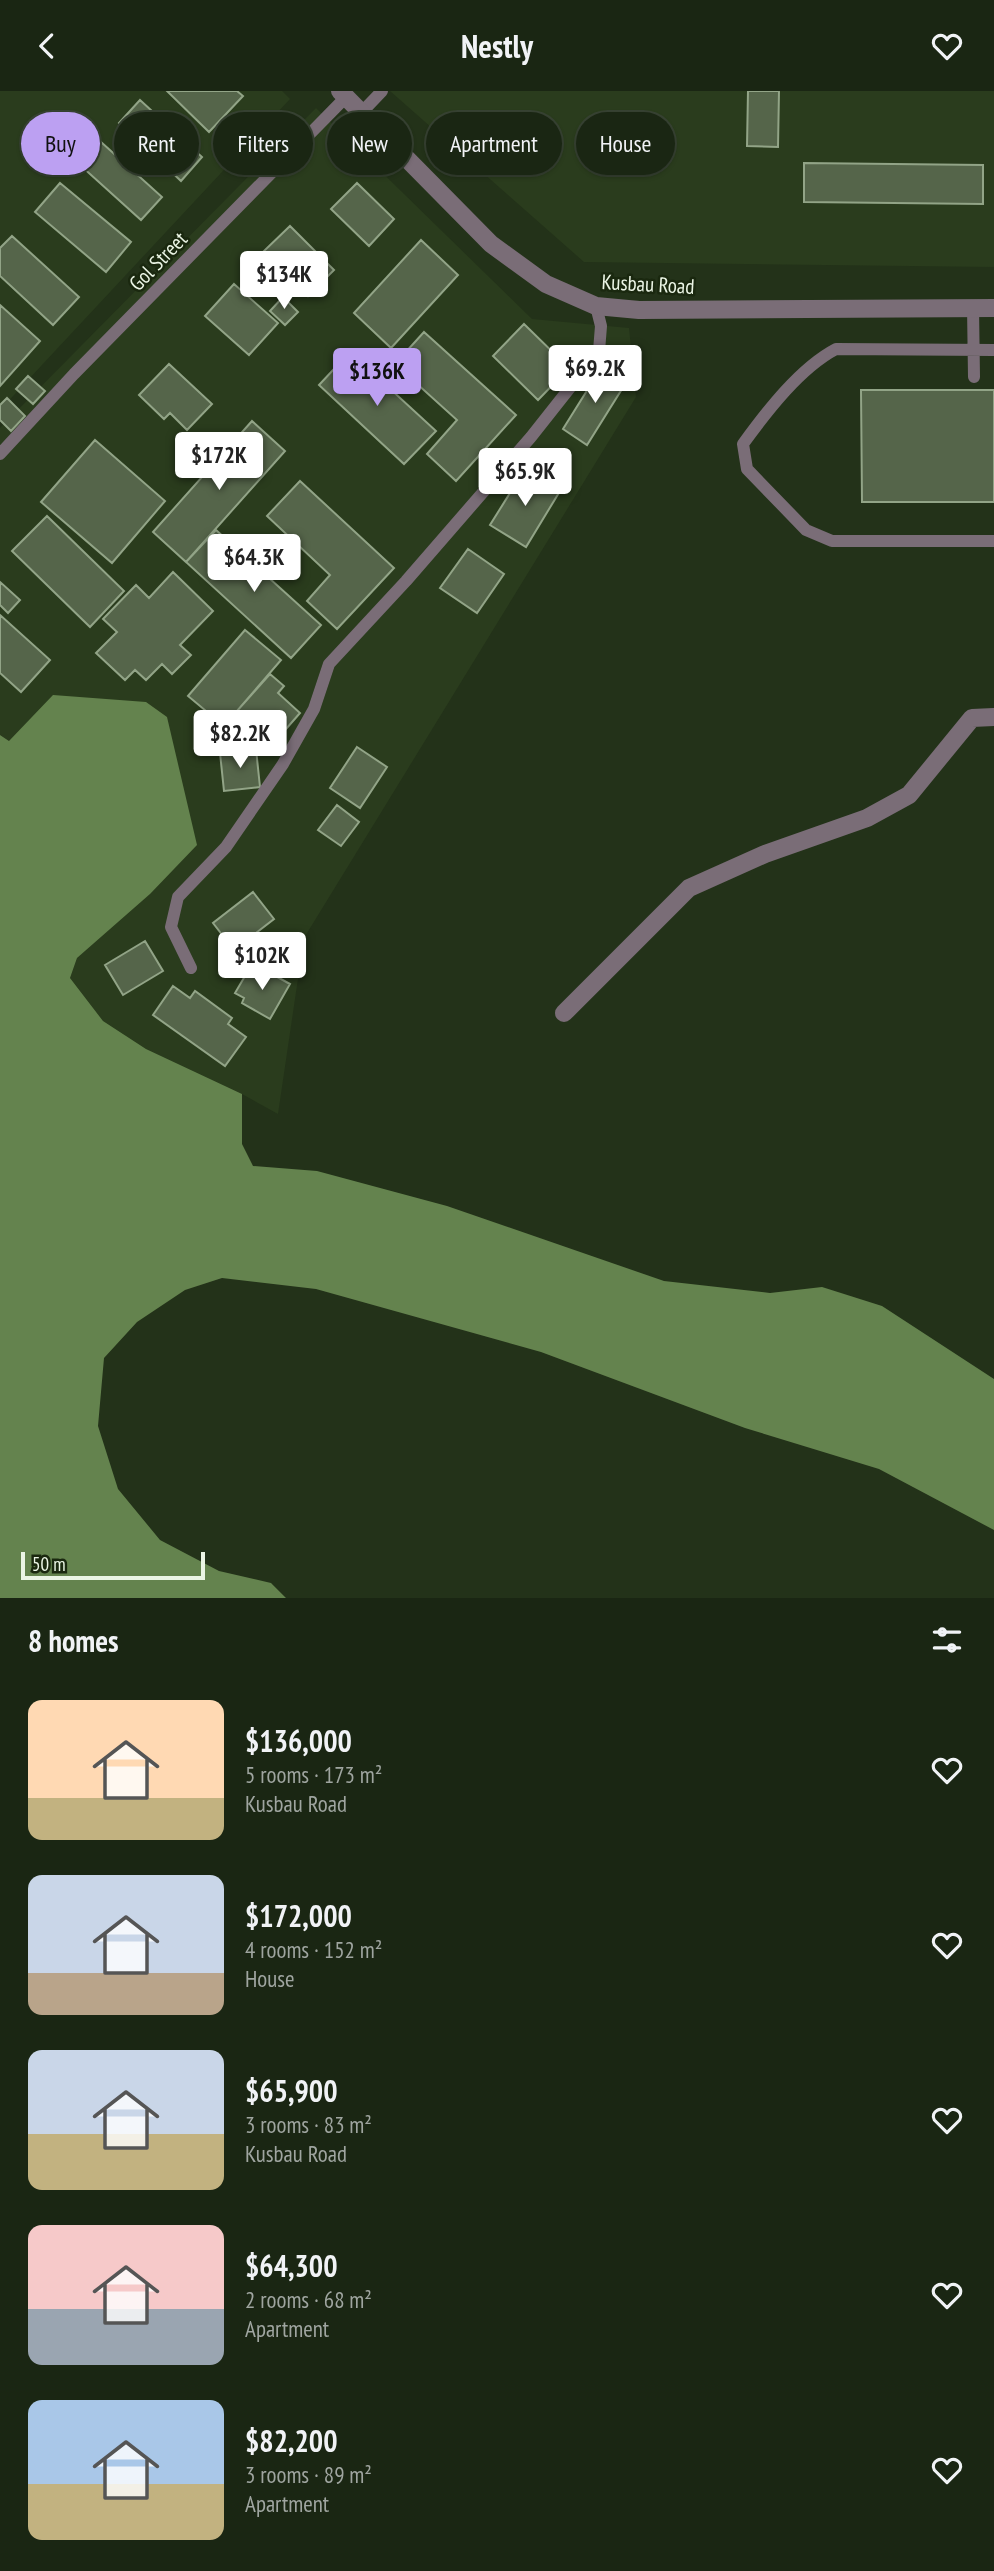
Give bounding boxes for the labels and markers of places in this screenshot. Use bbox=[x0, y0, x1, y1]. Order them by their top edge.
pin: $134K bbox=[235, 251, 333, 311]
pin: $69.2K bbox=[538, 345, 652, 405]
pin: $136K bbox=[328, 349, 426, 408]
pin: $172K bbox=[170, 433, 268, 492]
pin: $65.9K bbox=[468, 449, 582, 508]
pin: $64.3K bbox=[197, 535, 311, 594]
pin: $82.2K bbox=[183, 711, 297, 770]
pin: $102K bbox=[213, 933, 311, 992]

